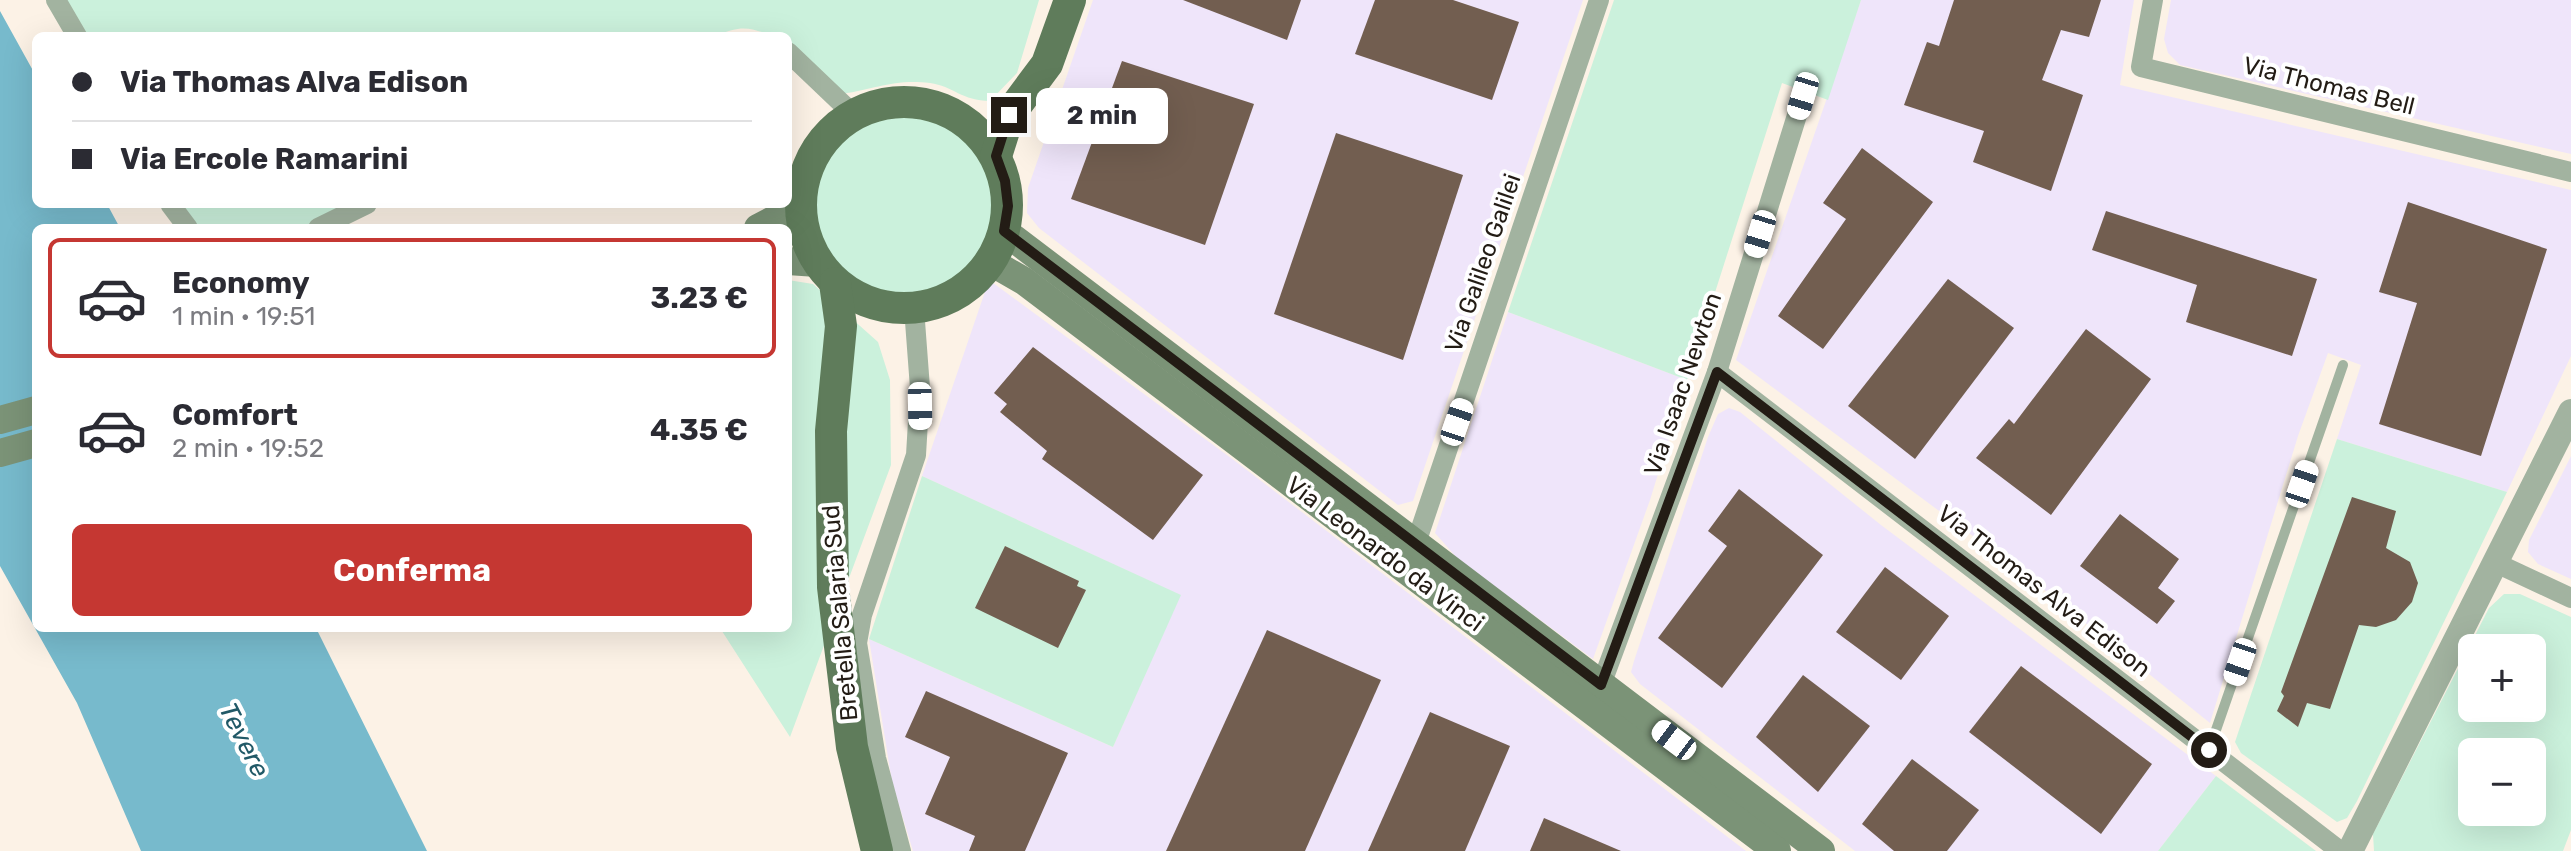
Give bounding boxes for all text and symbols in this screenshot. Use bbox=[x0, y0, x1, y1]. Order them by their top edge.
street label: Via Thomas Bell bbox=[2240, 51, 2418, 121]
text: Via Thomas Alva Edison bbox=[120, 64, 468, 100]
car bbox=[1785, 70, 1821, 122]
callout: 2 min bbox=[1037, 87, 1169, 143]
route end bbox=[991, 97, 1027, 133]
text: 2 min bbox=[1067, 100, 1137, 131]
text: Via Ercole Ramarini bbox=[120, 141, 408, 177]
street label: Via Galileo Galilei bbox=[1439, 170, 1527, 356]
car bbox=[1742, 208, 1778, 260]
icon: car bbox=[76, 262, 148, 334]
text: Economy bbox=[172, 265, 310, 301]
text: 3.23 € bbox=[651, 280, 748, 316]
street label: Via Isaac Newton bbox=[1639, 289, 1727, 479]
text: 1 min · 19:51 bbox=[172, 301, 315, 332]
car bbox=[908, 382, 932, 430]
icon: car bbox=[76, 394, 148, 466]
car bbox=[1438, 395, 1476, 449]
text: Comfort bbox=[172, 397, 298, 433]
text: 4.35 € bbox=[650, 412, 748, 448]
text: 2 min · 19:52 bbox=[172, 433, 324, 464]
car bbox=[2283, 457, 2321, 511]
street label: Via Leonardo da Vinci bbox=[1281, 471, 1489, 637]
street label: Via Thomas Alva Edison bbox=[1932, 499, 2156, 683]
street label: Bretella Salaria Sud bbox=[817, 504, 863, 722]
button: Conferma bbox=[72, 524, 752, 616]
map controls bbox=[2458, 634, 2546, 826]
button: + bbox=[2458, 634, 2546, 722]
car bbox=[2221, 635, 2259, 689]
water label: Tevere bbox=[212, 698, 276, 783]
car bbox=[1648, 716, 1700, 764]
route start bbox=[2191, 732, 2227, 768]
button: − bbox=[2458, 738, 2546, 826]

